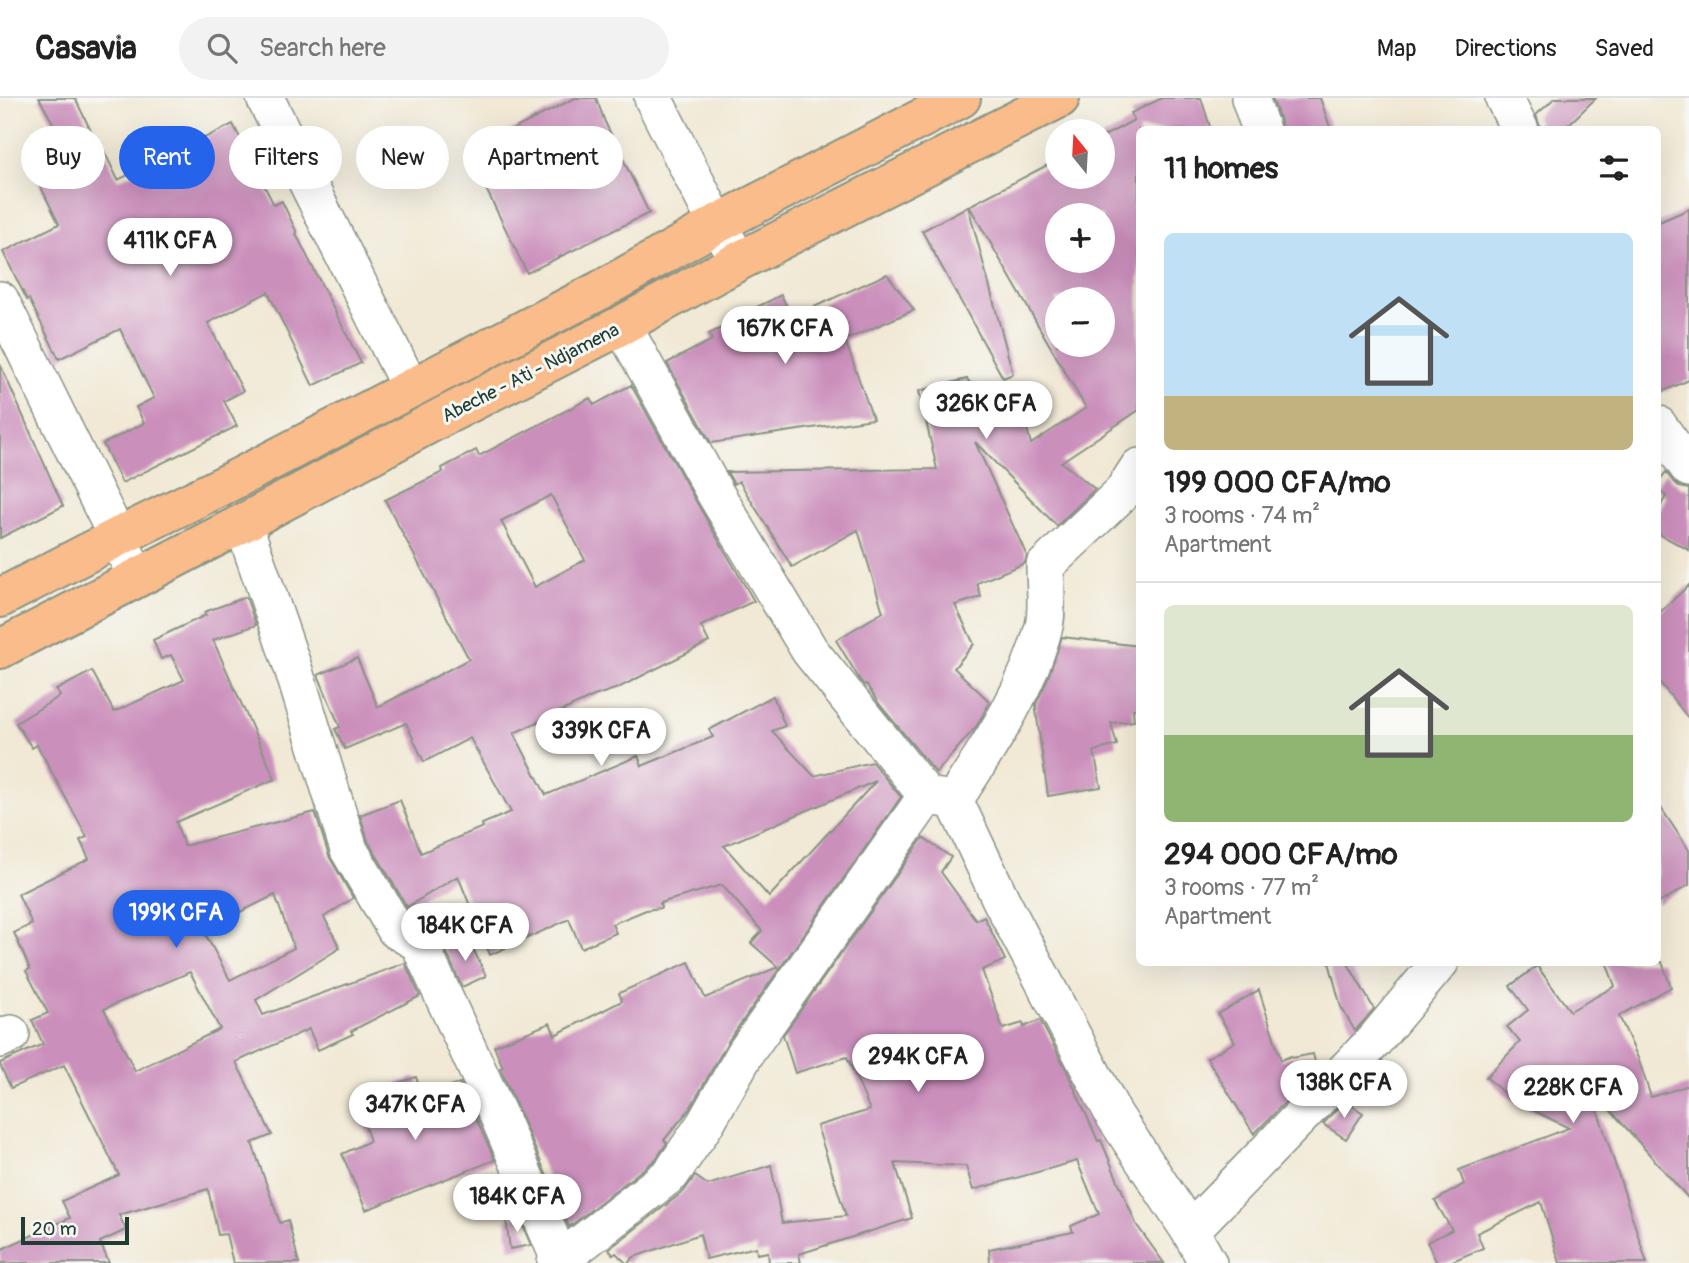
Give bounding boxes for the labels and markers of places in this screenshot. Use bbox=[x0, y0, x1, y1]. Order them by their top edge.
pin: 411K CFA bbox=[98, 218, 242, 278]
pin: 167K CFA bbox=[713, 306, 857, 366]
pin: 326K CFA bbox=[914, 382, 1058, 441]
pin: 339K CFA bbox=[529, 708, 673, 768]
pin: 199K CFA bbox=[104, 890, 248, 950]
pin: 184K CFA bbox=[393, 904, 537, 963]
pin: 294K CFA bbox=[846, 1034, 990, 1094]
pin: 138K CFA bbox=[1272, 1060, 1416, 1120]
pin: 228K CFA bbox=[1501, 1066, 1645, 1125]
pin: 347K CFA bbox=[343, 1082, 487, 1142]
pin: 184K CFA bbox=[445, 1174, 589, 1234]

